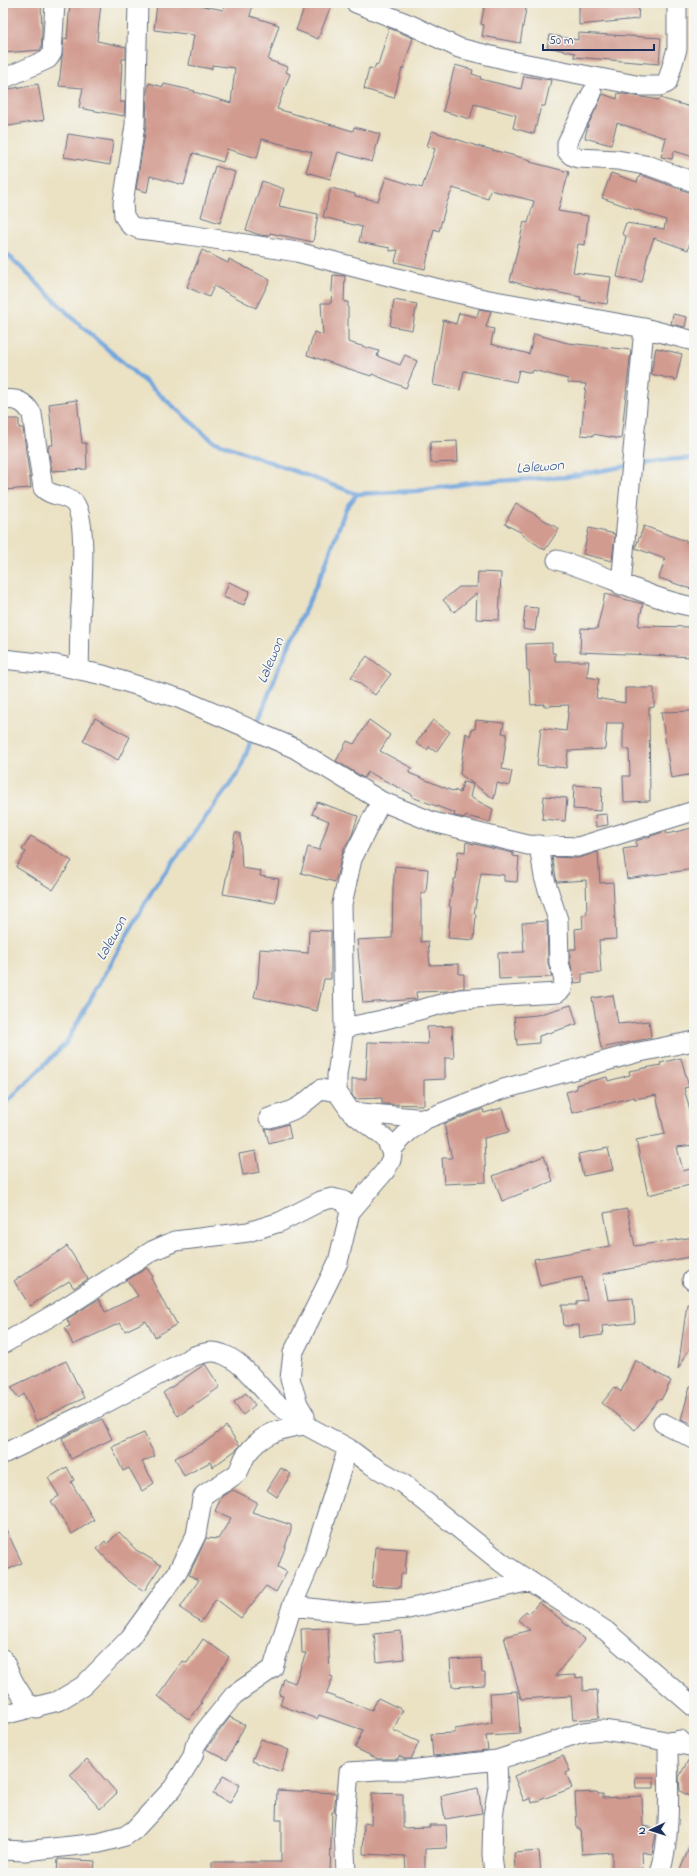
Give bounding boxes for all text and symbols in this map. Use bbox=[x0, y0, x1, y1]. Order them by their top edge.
scale bar bbox=[543, 26, 654, 52]
text: 50 m bbox=[549, 32, 573, 50]
water label: Lalewon bbox=[515, 454, 565, 480]
water label: Lalewon bbox=[251, 634, 291, 687]
water label: Lalewon bbox=[91, 912, 133, 965]
north arrow bbox=[631, 1810, 671, 1850]
text: N bbox=[634, 1826, 650, 1835]

